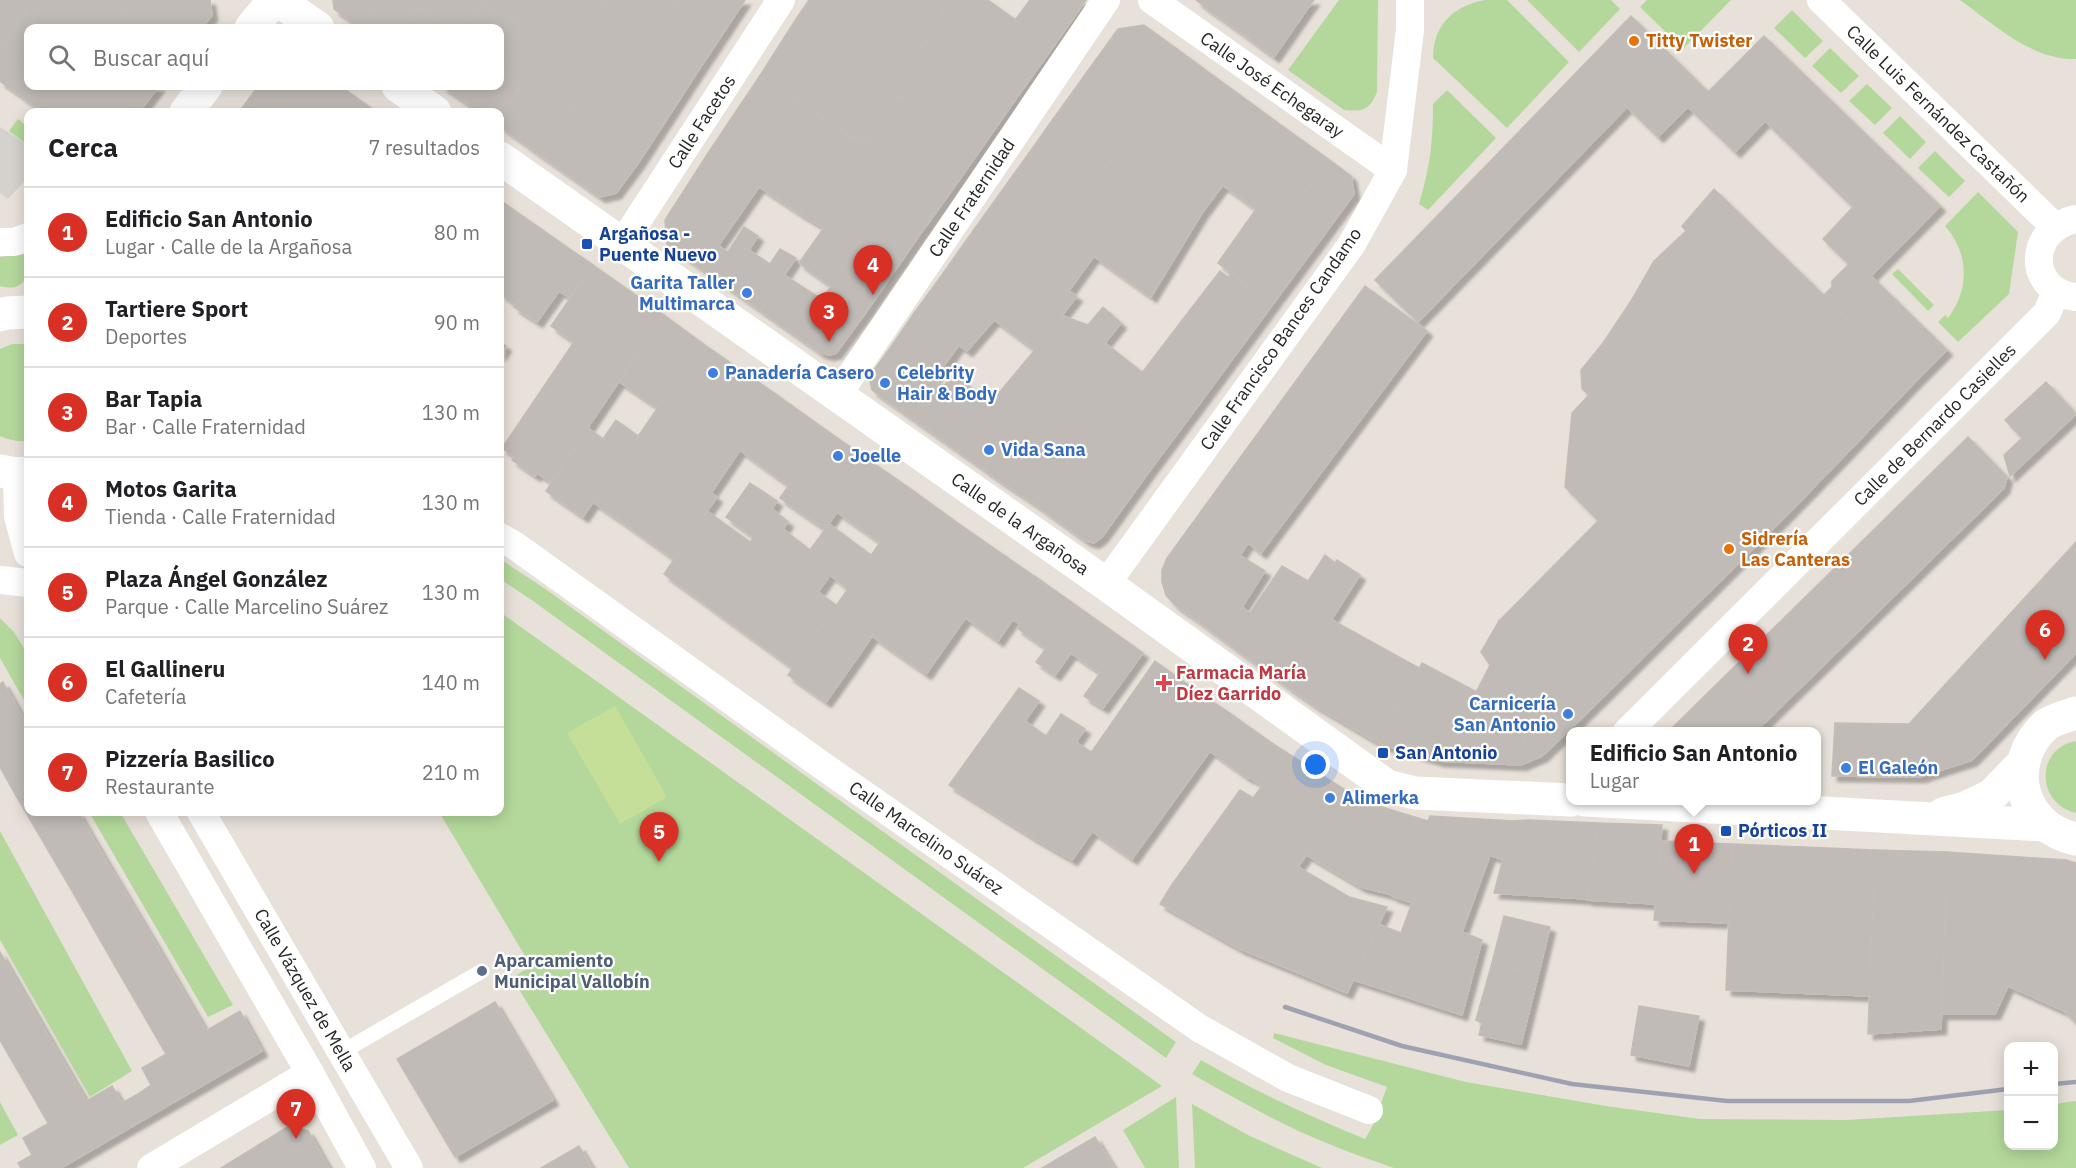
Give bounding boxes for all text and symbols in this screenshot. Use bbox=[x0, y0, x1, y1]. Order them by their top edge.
street label: Calle Luis Fernández Castañón bbox=[1842, 20, 2035, 207]
search box bbox=[24, 24, 504, 90]
street label: Calle José Echegaray bbox=[1196, 26, 1349, 143]
place label: Titty Twister bbox=[1646, 29, 1753, 52]
marker: Titty Twister bbox=[1627, 34, 1641, 48]
icon: search bbox=[45, 41, 78, 74]
text: Buscar aquí bbox=[93, 43, 209, 72]
street label: Calle Facetos bbox=[663, 70, 740, 173]
text: Cerca bbox=[48, 130, 118, 164]
text: 7 resultados bbox=[368, 134, 480, 161]
street label: Calle Fraternidad bbox=[923, 134, 1020, 262]
text: Edificio San Antonio bbox=[105, 204, 313, 233]
text: 1 bbox=[62, 219, 74, 246]
text: 80 m bbox=[434, 219, 480, 246]
place label: Argañosa - Puente Nuevo bbox=[599, 222, 717, 266]
street label: Calle Francisco Bances Candamo bbox=[1195, 223, 1366, 454]
text: Lugar · Calle de la Argañosa bbox=[105, 233, 352, 260]
marker: Argañosa - Puente Nuevo bbox=[580, 237, 594, 251]
pin: 4 bbox=[854, 246, 892, 295]
place label: Garita Taller Multimarca bbox=[630, 271, 735, 315]
marker: Garita Taller Multimarca bbox=[740, 286, 754, 300]
pin: 3 bbox=[810, 292, 848, 342]
text: Tartiere Sport bbox=[105, 294, 248, 323]
text: 2 bbox=[62, 309, 74, 336]
text: 90 m bbox=[434, 309, 480, 336]
text: Deportes bbox=[105, 323, 187, 350]
street label: Calle de Bernardo Casielles bbox=[1848, 338, 2021, 511]
place label: Panadería Casero bbox=[725, 361, 874, 384]
place label: Celebrity Hair & Body bbox=[897, 361, 997, 405]
marker: Panadería Casero bbox=[706, 366, 720, 380]
marker: Celebrity Hair & Body bbox=[878, 376, 892, 390]
text: Bar Tapia bbox=[105, 384, 202, 413]
text: 3 bbox=[62, 399, 74, 426]
text: 130 m bbox=[422, 399, 480, 426]
text: Bar · Calle Fraternidad bbox=[105, 413, 306, 440]
place label: Vida Sana bbox=[1001, 438, 1086, 461]
marker: Vida Sana bbox=[982, 443, 996, 457]
place label: Joelle bbox=[850, 444, 901, 467]
marker: Joelle bbox=[831, 449, 845, 463]
street label: Calle de la Argañosa bbox=[947, 467, 1094, 580]
text: Motos Garita bbox=[105, 474, 237, 503]
text: 4 bbox=[62, 489, 74, 516]
text: 130 m bbox=[422, 489, 480, 516]
text: Tienda · Calle Fraternidad bbox=[105, 503, 336, 530]
place label: Sidrería Las Canteras bbox=[1741, 527, 1850, 571]
marker: Sidrería Las Canteras bbox=[1722, 542, 1736, 556]
text: Plaza Ángel González bbox=[105, 564, 328, 593]
text: 5 bbox=[62, 579, 74, 606]
text: 130 m bbox=[422, 579, 480, 606]
text: Parque · Calle Marcelino Suárez bbox=[105, 593, 388, 620]
pin: 6 bbox=[2026, 610, 2064, 660]
pin: 2 bbox=[1728, 624, 1768, 674]
text: El Gallineru bbox=[105, 654, 225, 683]
place label: Farmacia María Díez Garrido bbox=[1176, 661, 1306, 705]
text: 6 bbox=[62, 669, 74, 696]
text: 140 m bbox=[422, 669, 480, 696]
marker: Farmacia María Díez Garrido bbox=[1157, 676, 1171, 690]
text: Cafetería bbox=[105, 683, 186, 710]
place label: Carnicería San Antonio bbox=[1453, 692, 1556, 736]
marker: Carnicería San Antonio bbox=[1561, 707, 1575, 721]
popup bbox=[1566, 727, 1821, 805]
text: Edificio San Antonio bbox=[1590, 738, 1797, 767]
place label: San Antonio bbox=[1395, 741, 1498, 764]
text: Pizzería Basilico bbox=[105, 744, 275, 773]
marker: San Antonio bbox=[1376, 746, 1390, 760]
your location bbox=[1301, 750, 1330, 779]
place label: El Galeón bbox=[1858, 756, 1938, 779]
text: 7 bbox=[62, 759, 74, 786]
text: 210 m bbox=[422, 759, 480, 786]
marker: El Galeón bbox=[1839, 761, 1853, 775]
text: Lugar bbox=[1590, 767, 1639, 794]
text: Restaurante bbox=[105, 773, 214, 800]
street label: Calle Marcelino Suárez bbox=[845, 776, 1008, 900]
place label: Alimerka bbox=[1342, 786, 1419, 809]
marker: Alimerka bbox=[1323, 791, 1337, 805]
pin: 5 bbox=[640, 812, 678, 862]
place label: Pórticos II bbox=[1738, 819, 1827, 842]
pin: 1 bbox=[1674, 824, 1714, 874]
marker: Pórticos II bbox=[1719, 824, 1733, 838]
street label: Calle Vázquez de Mella bbox=[249, 904, 362, 1076]
place label: Aparcamiento Municipal Vallobín bbox=[494, 949, 650, 993]
marker: Aparcamiento Municipal Vallobín bbox=[475, 964, 489, 978]
map controls bbox=[2004, 1042, 2058, 1150]
button: + bbox=[2004, 1042, 2058, 1096]
pin: 7 bbox=[276, 1090, 316, 1139]
button: − bbox=[2004, 1096, 2058, 1150]

